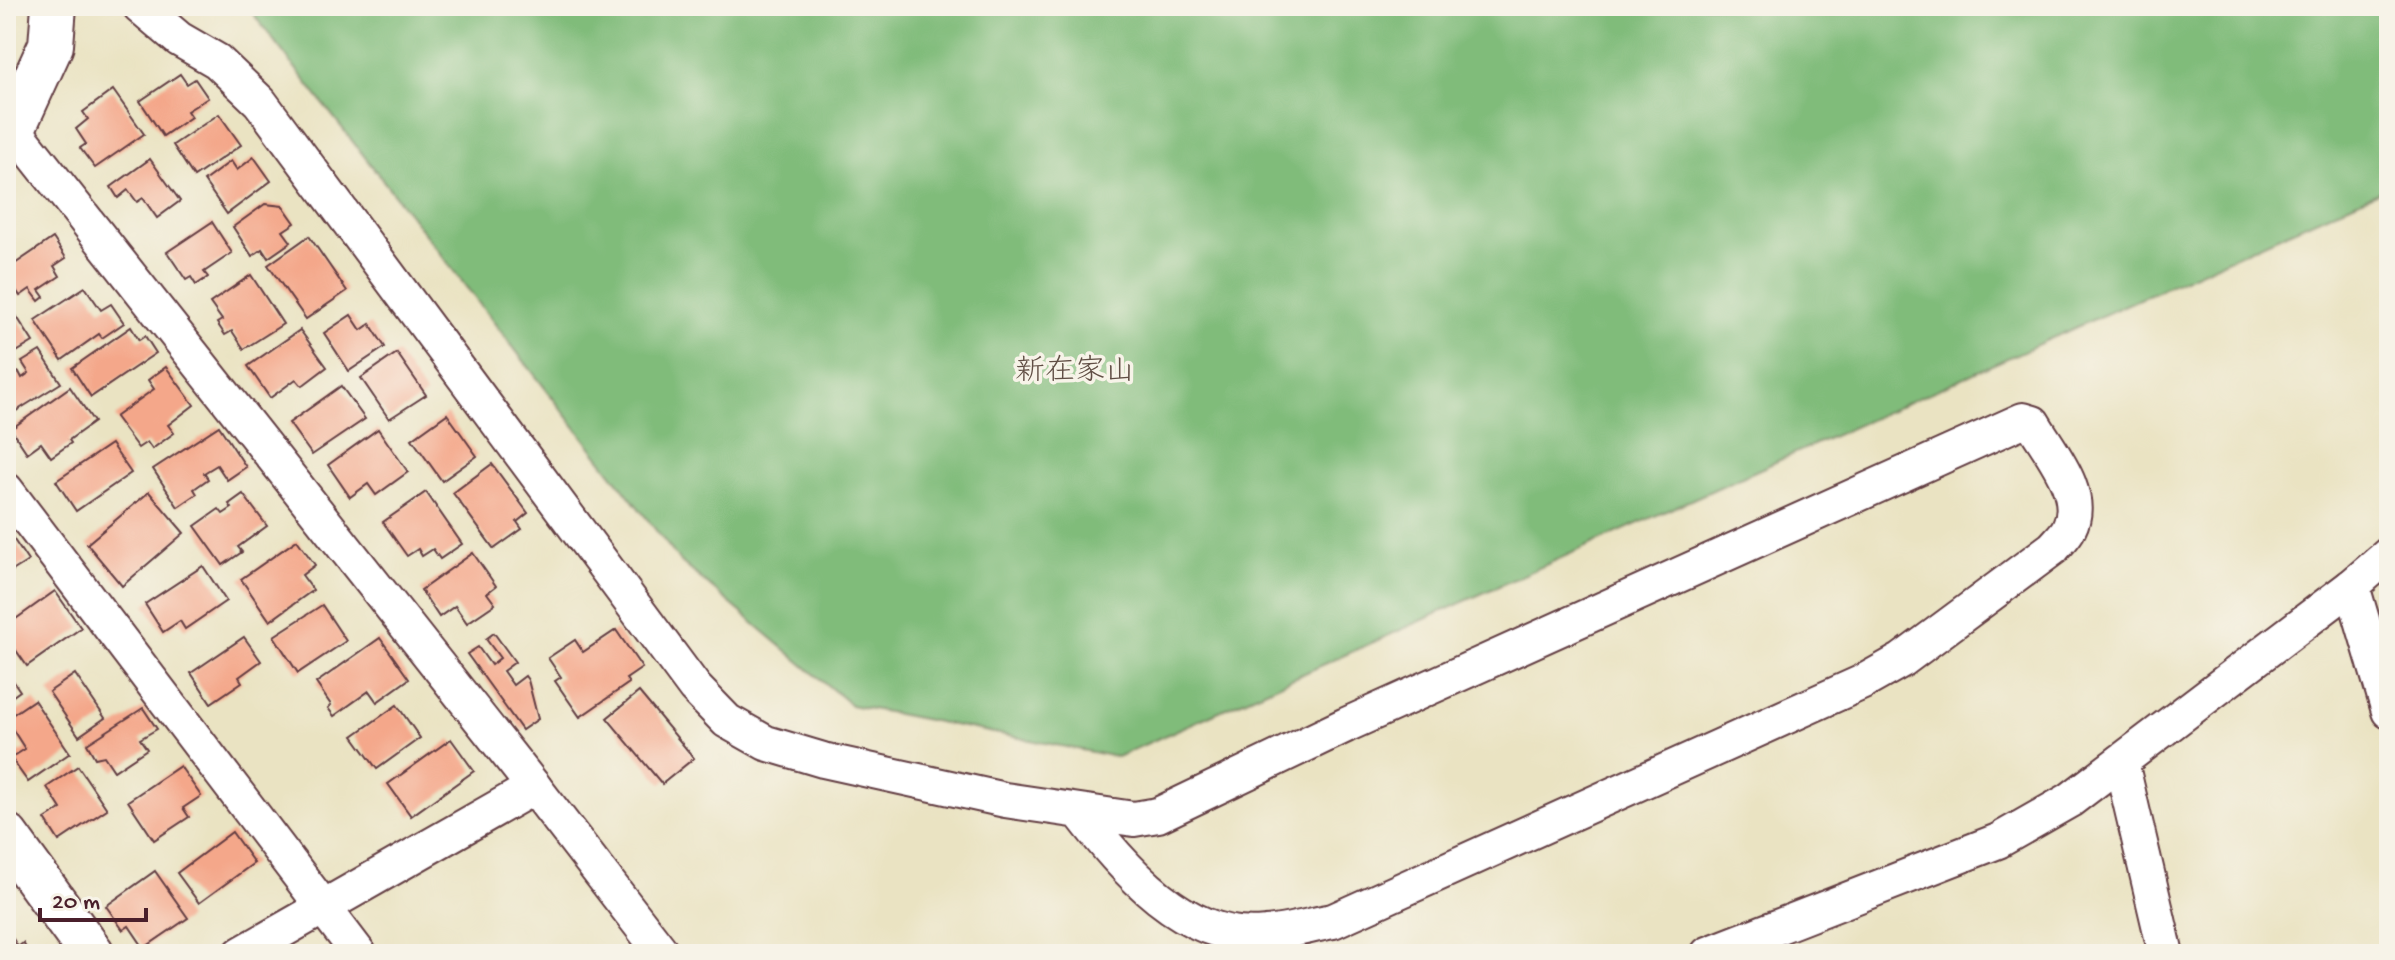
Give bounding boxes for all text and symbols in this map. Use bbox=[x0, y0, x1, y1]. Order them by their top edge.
park label: 新在家山 bbox=[1015, 354, 1135, 391]
scale bar bbox=[40, 872, 146, 922]
text: 20 m bbox=[52, 889, 100, 918]

